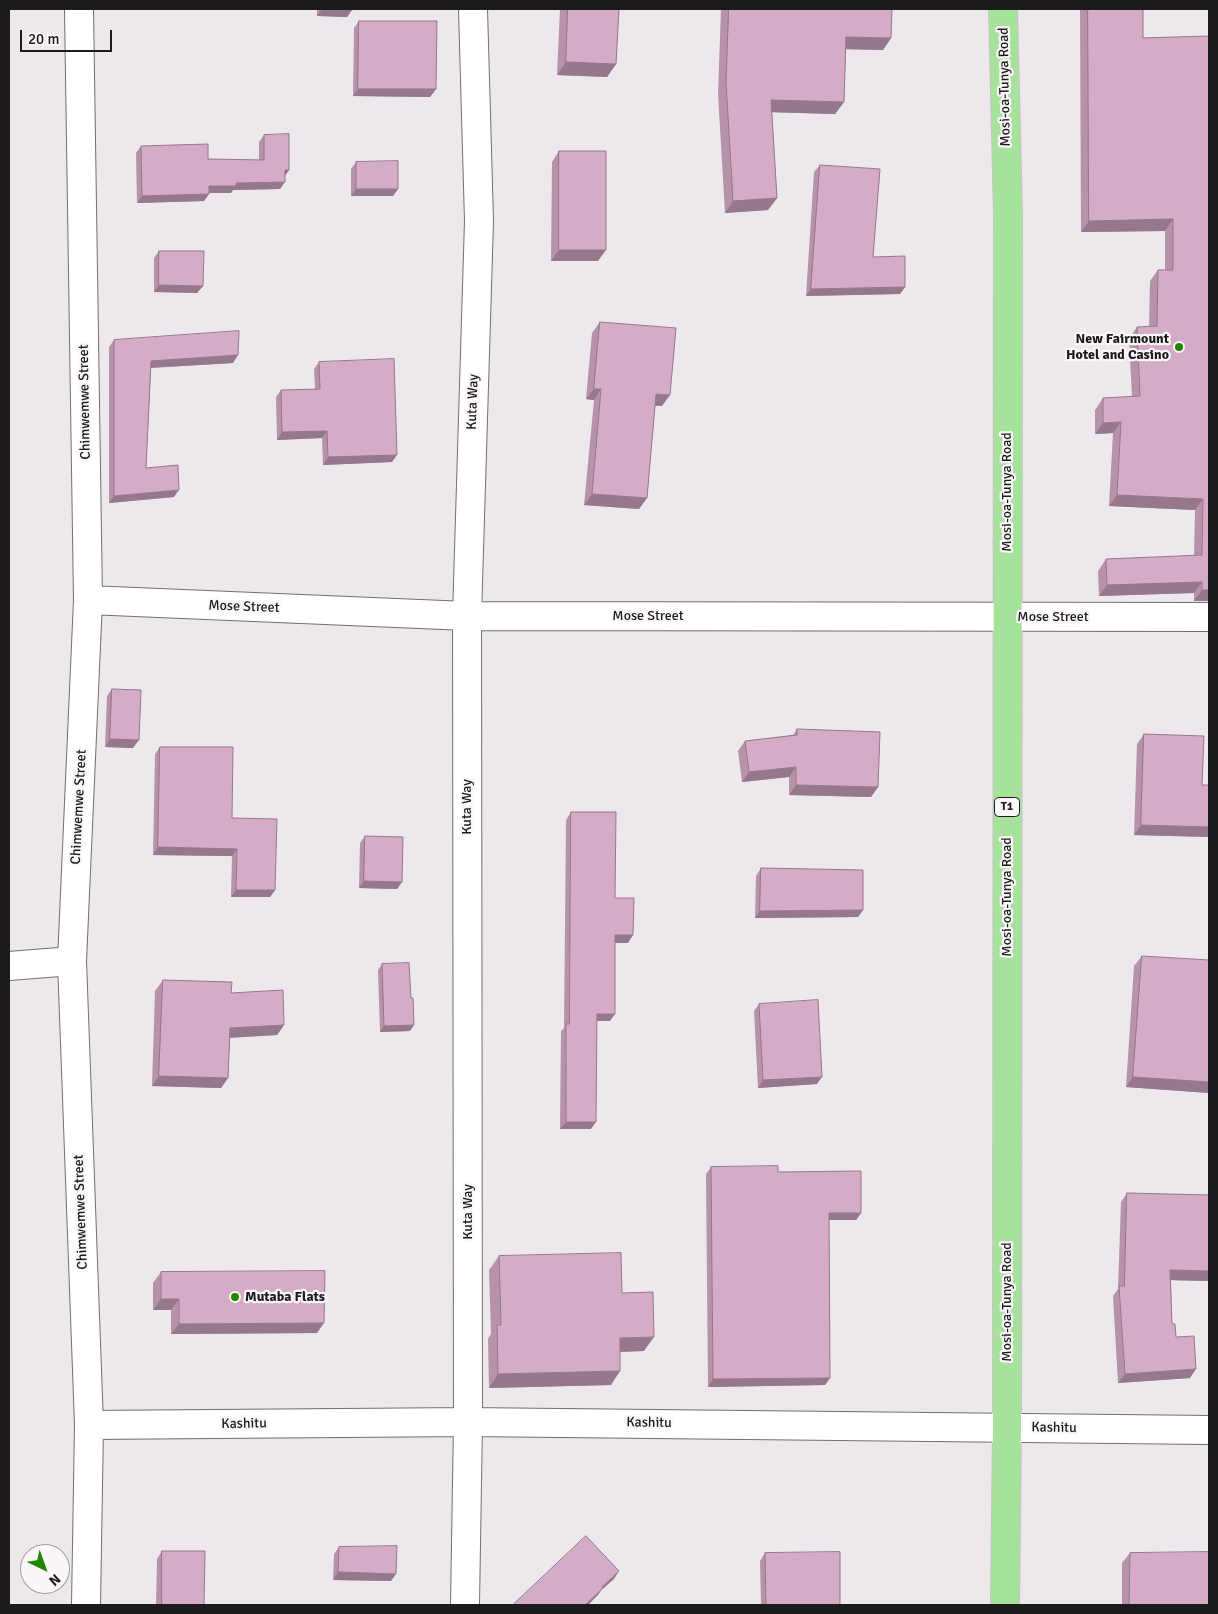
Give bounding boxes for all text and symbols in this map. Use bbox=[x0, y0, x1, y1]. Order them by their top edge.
scale bar bbox=[22, 20, 115, 52]
street label: Mosi-oa-Tunya Road bbox=[996, 27, 1014, 147]
text: 20 m bbox=[28, 30, 59, 48]
place label: New Fairmount Hotel and Casino bbox=[1066, 331, 1169, 364]
marker: New Fairmount Hotel and Casino bbox=[1173, 341, 1185, 353]
street label: Chimwemwe Street bbox=[76, 344, 94, 460]
street label: Kuta Way bbox=[464, 374, 482, 430]
street label: Mosi-oa-Tunya Road bbox=[999, 432, 1015, 552]
street label: Mose Street bbox=[208, 597, 280, 617]
street label: Mose Street bbox=[612, 608, 684, 624]
street label: Mose Street bbox=[1017, 609, 1089, 625]
street label: Chimwemwe Street bbox=[68, 749, 90, 865]
street label: Kuta Way bbox=[459, 779, 475, 835]
road number: T1 bbox=[994, 798, 1020, 816]
street label: Mosi-oa-Tunya Road bbox=[999, 837, 1015, 957]
street label: Chimwemwe Street bbox=[71, 1154, 91, 1270]
street label: Kuta Way bbox=[460, 1184, 476, 1240]
street label: Mosi-oa-Tunya Road bbox=[999, 1242, 1015, 1362]
place label: Mutaba Flats bbox=[245, 1289, 325, 1305]
marker: Mutaba Flats bbox=[229, 1291, 241, 1303]
street label: Kashitu bbox=[626, 1414, 672, 1432]
street label: Kashitu bbox=[221, 1415, 267, 1433]
street label: Kashitu bbox=[1031, 1419, 1077, 1437]
north arrow bbox=[20, 1544, 70, 1594]
text: N bbox=[45, 1570, 64, 1589]

